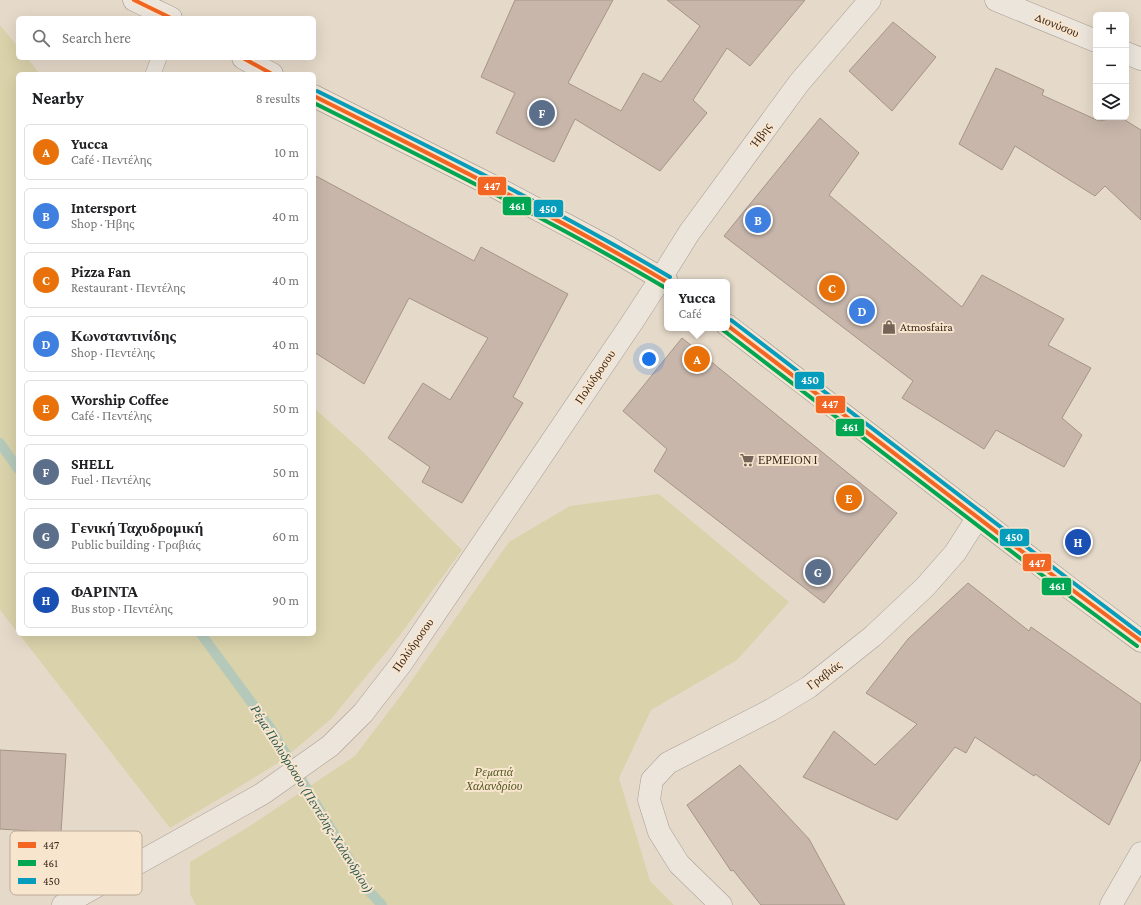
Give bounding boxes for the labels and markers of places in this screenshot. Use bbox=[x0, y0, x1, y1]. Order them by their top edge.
pin: F bbox=[529, 98, 555, 128]
pin: B bbox=[745, 205, 771, 235]
pin: C bbox=[819, 273, 845, 303]
pin: D bbox=[849, 296, 875, 326]
shop icon: Atmosfaira bbox=[881, 319, 897, 335]
place label: Atmosfaira bbox=[900, 320, 953, 334]
pin: A bbox=[684, 344, 710, 374]
supermarket icon: ΕΡΜΕΙΟΝ Ι bbox=[739, 452, 755, 468]
place label: ΕΡΜΕΙΟΝ Ι bbox=[758, 453, 818, 467]
pin: E bbox=[836, 483, 862, 513]
pin: H bbox=[1065, 527, 1091, 557]
pin: G bbox=[805, 557, 831, 587]

